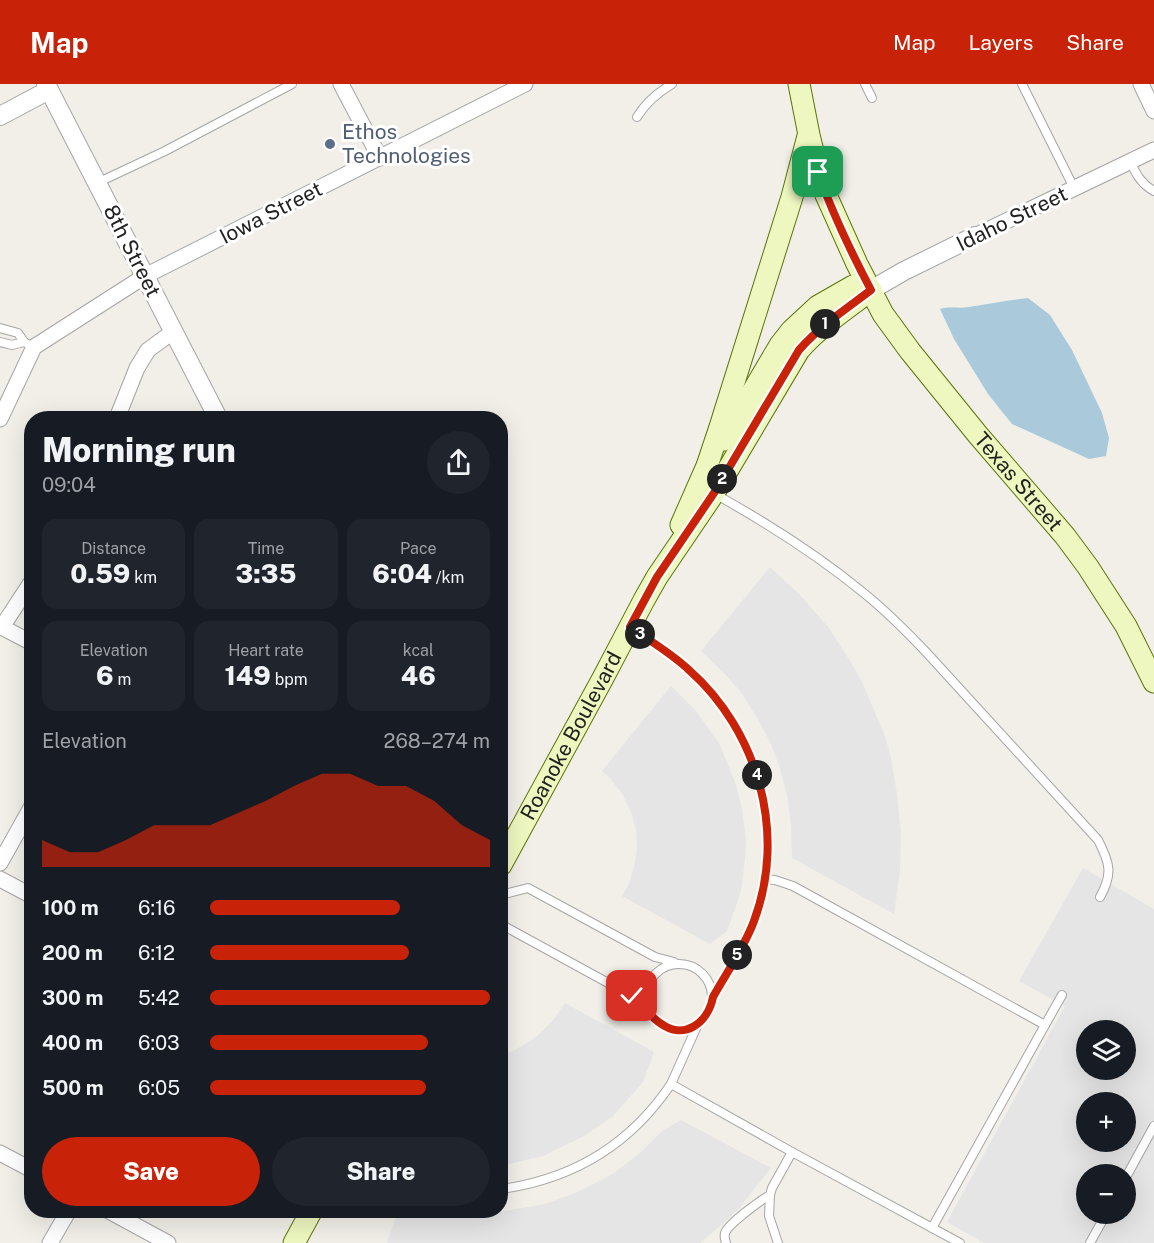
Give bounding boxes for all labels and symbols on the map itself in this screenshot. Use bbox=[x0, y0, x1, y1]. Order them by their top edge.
place label: Ethos Technologies bbox=[342, 119, 471, 168]
marker: Ethos Technologies bbox=[323, 137, 337, 151]
pin bbox=[792, 146, 843, 197]
street label: Iowa Street bbox=[215, 176, 326, 249]
street label: Idaho Street bbox=[952, 181, 1071, 256]
street label: 8th Street bbox=[99, 200, 166, 301]
pin: 1 bbox=[810, 309, 840, 339]
street label: Texas Street bbox=[969, 427, 1068, 536]
pin: 2 bbox=[707, 464, 737, 494]
pin: 3 bbox=[625, 619, 655, 649]
street label: Roanoke Boulevard bbox=[515, 647, 627, 824]
pin: 4 bbox=[742, 760, 772, 790]
pin: 5 bbox=[722, 940, 752, 970]
pin bbox=[606, 970, 657, 1021]

